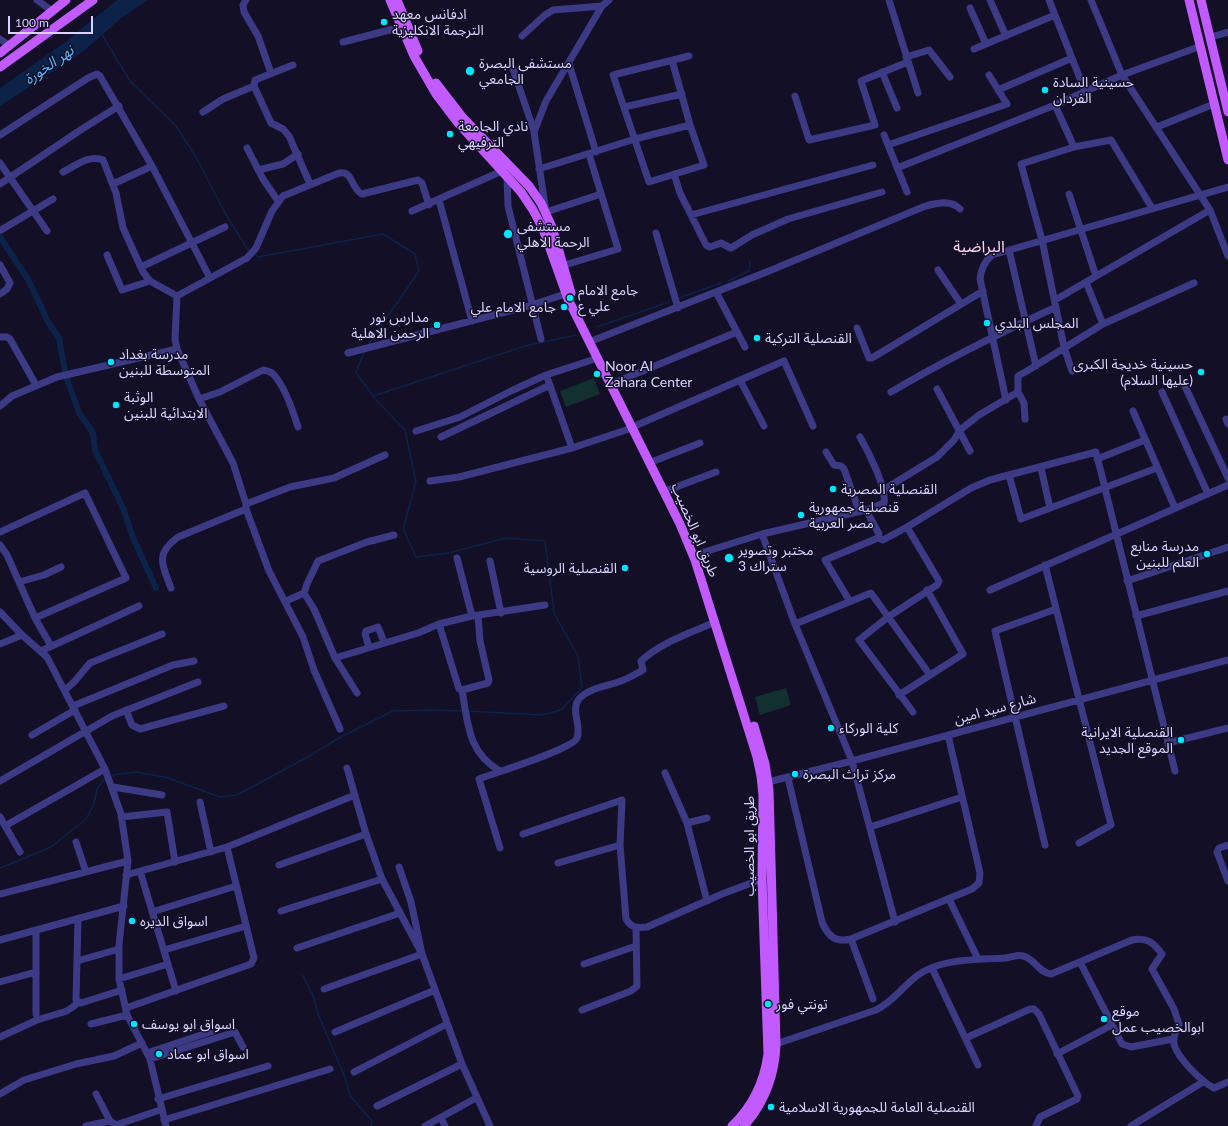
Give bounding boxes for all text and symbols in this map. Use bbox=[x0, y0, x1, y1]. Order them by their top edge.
place label: ادفانس معهد الترجمة الانكليزية bbox=[392, 6, 484, 38]
scale bar bbox=[10, 8, 95, 34]
text: 100 m bbox=[15, 15, 49, 30]
marker: ادفانس معهد الترجمة الانكليزية bbox=[379, 17, 389, 27]
water label: نهر الخورة bbox=[21, 42, 77, 88]
place label: مستشفى البصرة الجامعي bbox=[479, 55, 572, 88]
marker: مستشفى البصرة الجامعي bbox=[464, 65, 476, 77]
place label: حسينية السادة الفردان bbox=[1053, 74, 1134, 106]
marker: حسينية السادة الفردان bbox=[1040, 85, 1050, 95]
place label: نادي الجامعة الترفيهي bbox=[458, 118, 528, 150]
marker: نادي الجامعة الترفيهي bbox=[445, 129, 455, 139]
place label: مستشفى الرحمة الاهلي bbox=[517, 218, 590, 250]
marker: مستشفى الرحمة الاهلي bbox=[502, 228, 514, 240]
district label: البراضية bbox=[953, 237, 1005, 257]
place label: جامع الامام علي ع bbox=[578, 282, 638, 314]
marker: جامع الامام علي ع bbox=[565, 293, 575, 303]
place label: جامع الامام علي bbox=[471, 299, 556, 315]
marker: جامع الامام علي bbox=[559, 302, 569, 312]
place label: مدارس نور الرحمن الاهلية bbox=[351, 309, 429, 342]
place label: المجلس البلدي bbox=[995, 315, 1079, 331]
marker: المجلس البلدي bbox=[982, 318, 992, 328]
marker: مدارس نور الرحمن الاهلية bbox=[432, 320, 442, 330]
place label: القنصلية التركية bbox=[765, 330, 852, 346]
marker: القنصلية التركية bbox=[752, 333, 762, 343]
place label: مدرسة بغداد المتوسطة للبنين bbox=[119, 346, 210, 378]
place label: حسينية خديجة الكبرى (عليها السلام) bbox=[1073, 356, 1193, 388]
marker: مدرسة بغداد المتوسطة للبنين bbox=[106, 357, 116, 367]
place label: Noor Al Zahara Center bbox=[605, 358, 692, 390]
marker: حسينية خديجة الكبرى (عليها السلام) bbox=[1196, 367, 1206, 377]
marker: Noor Al Zahara Center bbox=[592, 369, 602, 379]
place label: الوثبة الابتدائية للبنين bbox=[124, 389, 208, 422]
marker: الوثبة الابتدائية للبنين bbox=[111, 400, 121, 410]
street label: طريق ابو الخصيب bbox=[668, 480, 722, 580]
place label: القنصلية المصرية bbox=[841, 481, 937, 497]
marker: القنصلية المصرية bbox=[828, 484, 838, 494]
place label: قنصلية جمهورية مصر العربية bbox=[809, 499, 899, 532]
marker: قنصلية جمهورية مصر العربية bbox=[796, 510, 806, 520]
place label: مدرسة منابع العلم للبنين bbox=[1131, 538, 1199, 570]
place label: مختبر وتصوير ستراك 3 bbox=[738, 542, 813, 574]
marker: مدرسة منابع العلم للبنين bbox=[1202, 549, 1212, 559]
marker: مختبر وتصوير ستراك 3 bbox=[723, 552, 735, 564]
place label: القنصلية الروسية bbox=[523, 560, 617, 576]
marker: القنصلية الروسية bbox=[620, 563, 630, 573]
street label: شارع سيد امين bbox=[952, 690, 1038, 728]
place label: كلية الوركاء bbox=[839, 720, 898, 736]
marker: كلية الوركاء bbox=[826, 723, 836, 733]
place label: القنصلية الايرانية الموقع الجديد bbox=[1081, 724, 1173, 756]
marker: القنصلية الايرانية الموقع الجديد bbox=[1176, 735, 1186, 745]
place label: مركز تراث البصرة bbox=[803, 766, 896, 782]
marker: مركز تراث البصرة bbox=[790, 769, 800, 779]
street label: طريق ابو الخصيب bbox=[741, 796, 757, 896]
place label: اسواق الديره bbox=[140, 913, 208, 929]
marker: اسواق الديره bbox=[127, 916, 137, 926]
place label: تونتي فور bbox=[776, 996, 828, 1012]
marker: تونتي فور bbox=[763, 999, 773, 1009]
place label: موقع ابوالخصيب عمل bbox=[1112, 1003, 1204, 1036]
marker: موقع ابوالخصيب عمل bbox=[1099, 1014, 1109, 1024]
place label: اسواق ابو يوسف bbox=[142, 1016, 235, 1032]
marker: اسواق ابو يوسف bbox=[129, 1019, 139, 1029]
place label: اسواق ابو عماد bbox=[167, 1046, 249, 1062]
marker: اسواق ابو عماد bbox=[154, 1049, 164, 1059]
place label: القنصلية العامة للجمهورية الاسلامية bbox=[779, 1099, 975, 1115]
marker: القنصلية العامة للجمهورية الاسلامية bbox=[766, 1102, 776, 1112]

